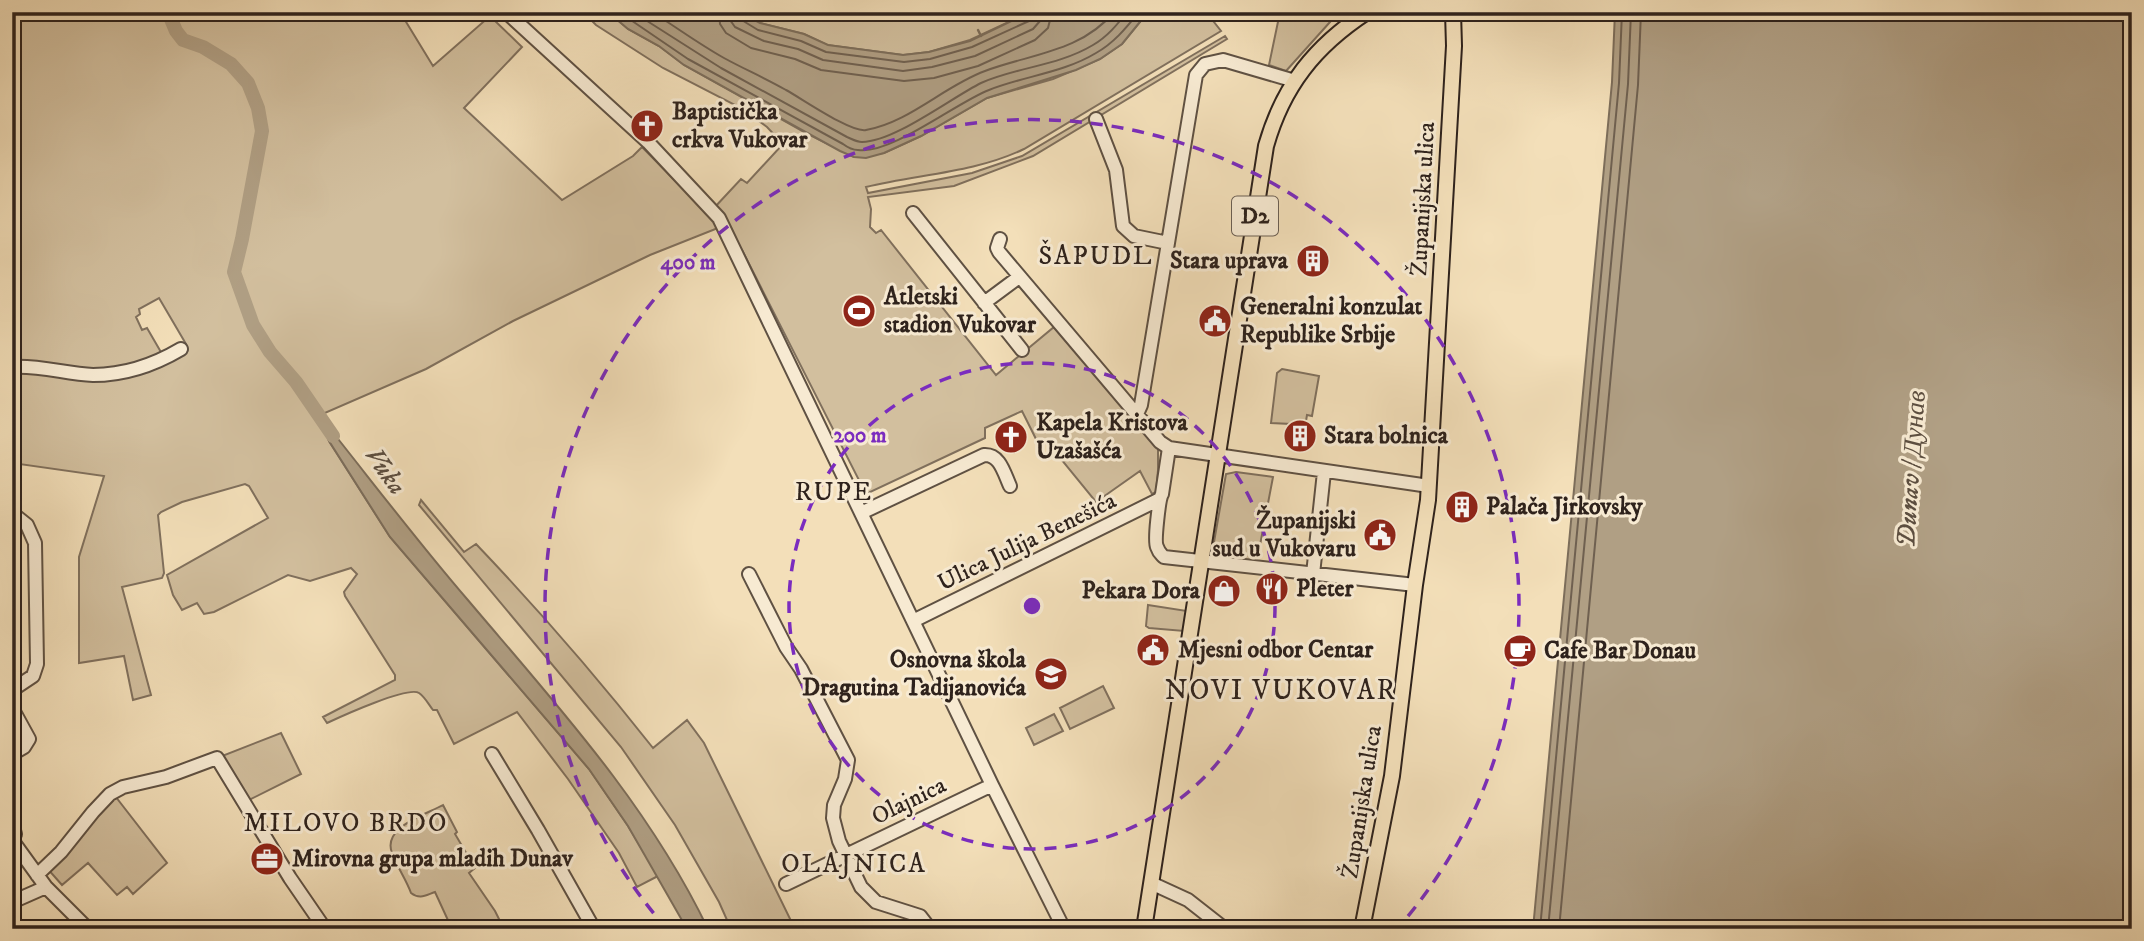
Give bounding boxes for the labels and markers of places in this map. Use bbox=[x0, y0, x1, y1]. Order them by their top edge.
place label: Baptistička crkva Vukovar bbox=[672, 97, 809, 155]
church icon: Baptistička crkva Vukovar bbox=[628, 107, 666, 145]
building icon: Stara uprava bbox=[1294, 242, 1332, 280]
place label: Stara uprava bbox=[1170, 246, 1289, 276]
place label: Atletski stadion Vukovar bbox=[883, 282, 1037, 340]
sports icon: Atletski stadion Vukovar bbox=[840, 292, 878, 330]
place label: Generalni konzulat Republike Srbije bbox=[1240, 292, 1423, 350]
public building icon: Generalni konzulat Republike Srbije bbox=[1196, 302, 1234, 340]
place label: Kapela Kristova Uzašašća bbox=[1036, 408, 1189, 466]
building icon: Stara bolnica bbox=[1281, 417, 1319, 455]
church icon: Kapela Kristova Uzašašća bbox=[992, 418, 1030, 456]
place label: Stara bolnica bbox=[1324, 421, 1449, 451]
building icon: Palača Jirkovsky bbox=[1443, 488, 1481, 526]
place label: Palača Jirkovsky bbox=[1486, 492, 1643, 522]
place label: Županijski sud u Vukovaru bbox=[1212, 505, 1356, 564]
public building icon: Županijski sud u Vukovaru bbox=[1361, 516, 1399, 554]
restaurant icon: Pleter bbox=[1253, 570, 1291, 608]
shop icon: Pekara Dora bbox=[1205, 572, 1243, 610]
place label: Pleter bbox=[1296, 574, 1355, 604]
place label: Pekara Dora bbox=[1082, 576, 1201, 606]
centre of rings bbox=[1020, 594, 1044, 618]
public building icon: Mjesni odbor Centar bbox=[1134, 631, 1172, 669]
cafe icon: Cafe Bar Donau bbox=[1501, 632, 1539, 670]
place label: Mjesni odbor Centar bbox=[1178, 635, 1374, 665]
place label: Cafe Bar Donau bbox=[1544, 636, 1697, 666]
place label: Osnovna škola Dragutina Tadijanovića bbox=[802, 645, 1027, 703]
school or university icon: Osnovna škola Dragutina Tadijanovića bbox=[1032, 655, 1070, 693]
office icon: Mirovna grupa mladih Dunav bbox=[248, 840, 286, 878]
place label: Mirovna grupa mladih Dunav bbox=[292, 844, 574, 874]

